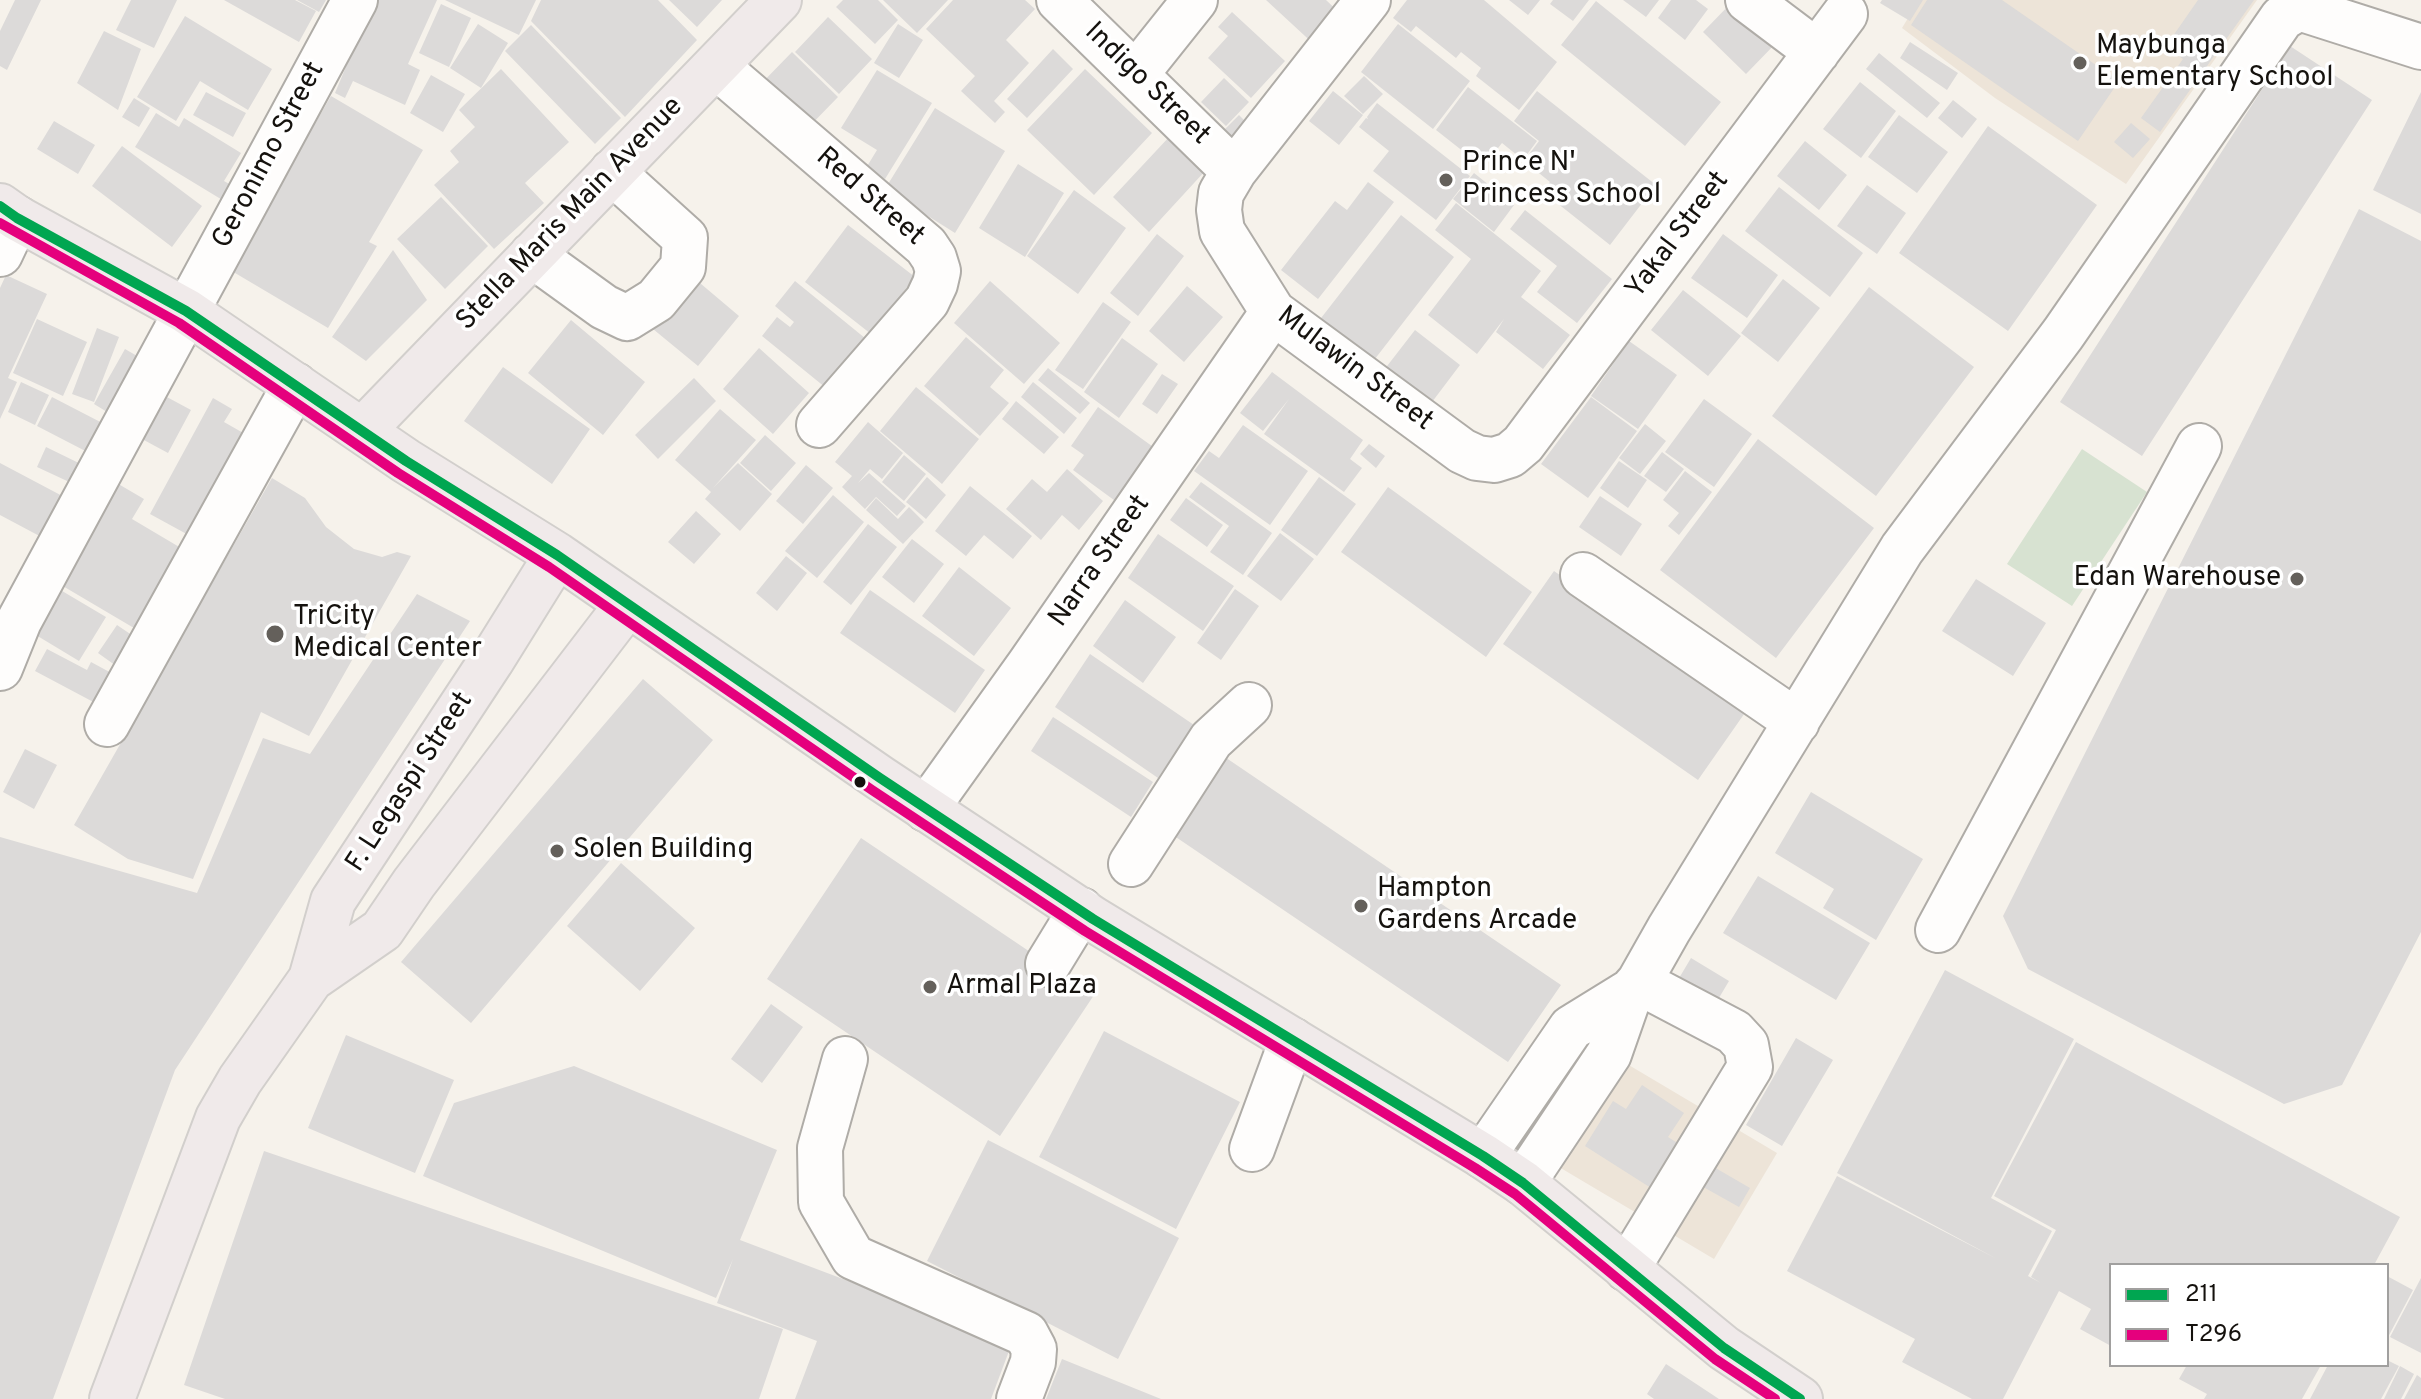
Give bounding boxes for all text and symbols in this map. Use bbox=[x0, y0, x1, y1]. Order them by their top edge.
street label: Indigo Street bbox=[1076, 17, 1216, 153]
place label: Maybunga Elementary School bbox=[2096, 30, 2334, 96]
marker: Maybunga Elementary School bbox=[2071, 54, 2089, 72]
street label: Geronimo Street bbox=[207, 57, 333, 255]
street label: Stella Maris Main Avenue bbox=[451, 91, 691, 339]
street label: Red Street bbox=[808, 142, 930, 254]
place label: Prince N' Princess School bbox=[1462, 147, 1661, 213]
street label: Yakal Street bbox=[1620, 166, 1738, 306]
marker: Prince N' Princess School bbox=[1437, 171, 1455, 189]
street label: Mulawin Street bbox=[1269, 300, 1439, 440]
street label: Narra Street bbox=[1043, 489, 1159, 635]
place label: Edan Warehouse bbox=[2073, 562, 2281, 596]
marker: Edan Warehouse bbox=[2288, 570, 2306, 588]
place label: TriCity Medical Center bbox=[293, 601, 482, 667]
marker: TriCity Medical Center bbox=[264, 623, 286, 645]
street label: F. Legaspi Street bbox=[340, 687, 482, 879]
unlabelled marker bbox=[852, 774, 868, 790]
place label: Solen Building bbox=[573, 834, 753, 868]
marker: Solen Building bbox=[548, 842, 566, 860]
place label: Hampton Gardens Arcade bbox=[1377, 873, 1577, 939]
marker: Hampton Gardens Arcade bbox=[1352, 897, 1370, 915]
place label: Armal Plaza bbox=[946, 970, 1097, 1004]
marker: Armal Plaza bbox=[921, 978, 939, 996]
legend bbox=[2109, 1263, 2389, 1367]
text: 211 bbox=[2185, 1280, 2218, 1310]
text: T296 bbox=[2185, 1320, 2242, 1350]

